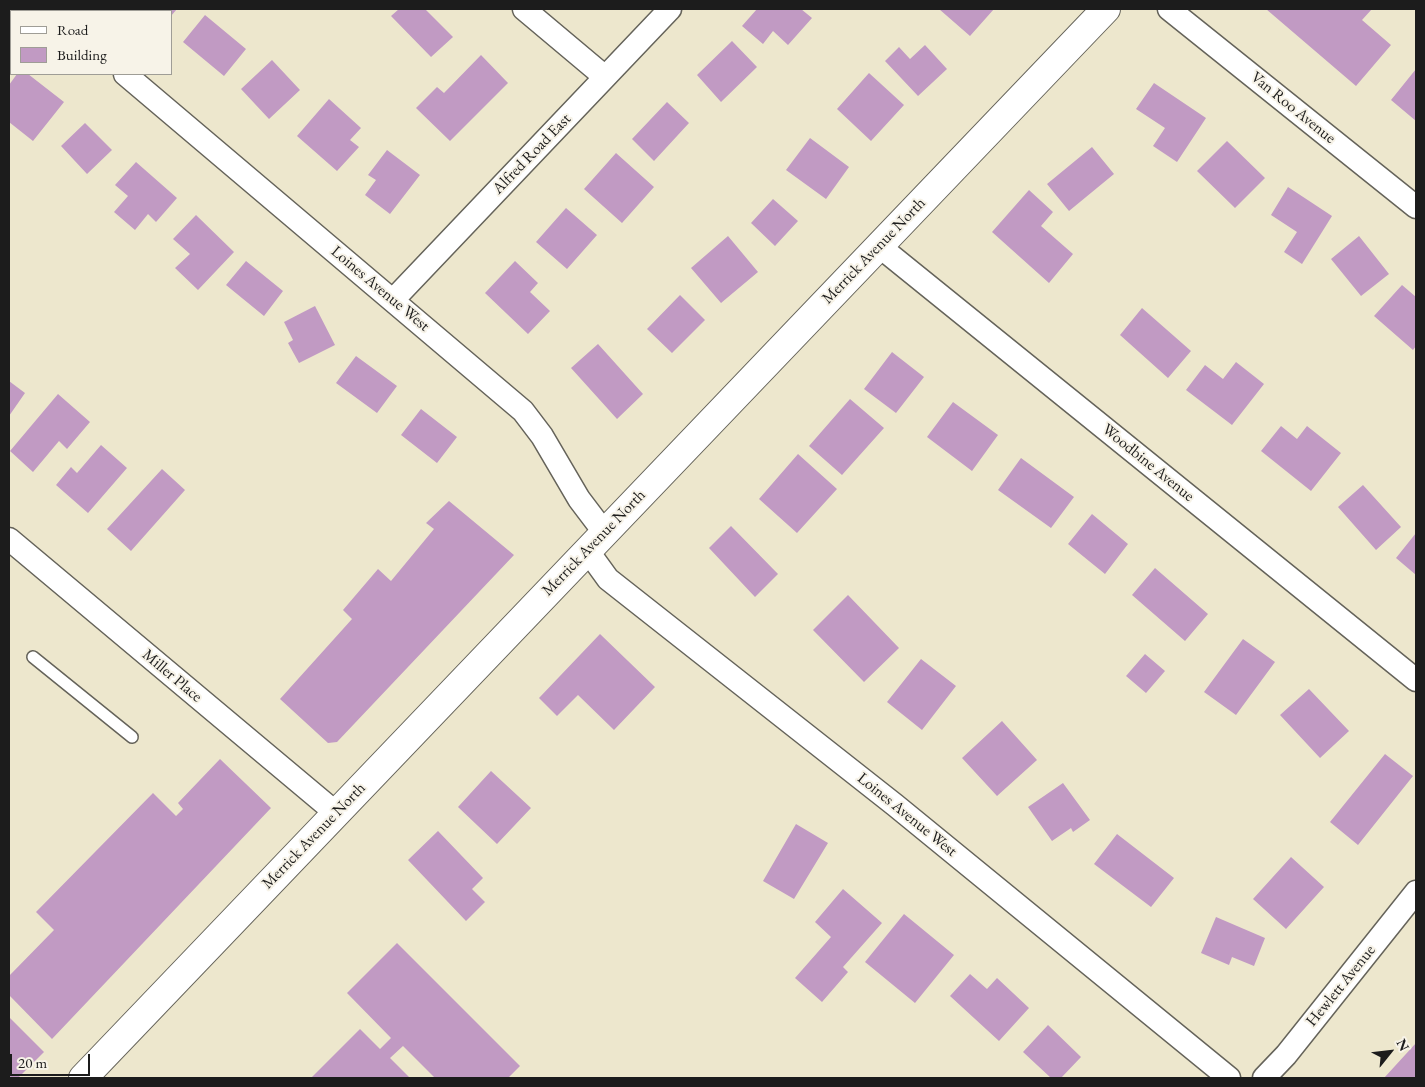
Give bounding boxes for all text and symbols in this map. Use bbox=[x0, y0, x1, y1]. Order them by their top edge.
legend bbox=[10, 10, 172, 75]
text: Road bbox=[57, 20, 88, 39]
text: Building bbox=[57, 45, 107, 64]
street label: Van Roo Avenue bbox=[1247, 68, 1339, 148]
street label: Alfred Road East bbox=[489, 110, 575, 198]
street label: Merrick Avenue North bbox=[818, 194, 930, 308]
street label: Loines Avenue West bbox=[327, 242, 433, 336]
street label: Woodbine Avenue bbox=[1098, 420, 1198, 506]
street label: Merrick Avenue North bbox=[538, 486, 650, 600]
street label: Miller Place bbox=[138, 645, 206, 707]
street label: Loines Avenue West bbox=[853, 769, 961, 861]
street label: Merrick Avenue North bbox=[258, 779, 370, 893]
street label: Hewlett Avenue bbox=[1302, 941, 1380, 1031]
north arrow bbox=[1365, 1027, 1415, 1077]
text: N bbox=[1392, 1035, 1414, 1054]
scale bar bbox=[12, 1044, 92, 1076]
text: 20 m bbox=[18, 1053, 47, 1072]

